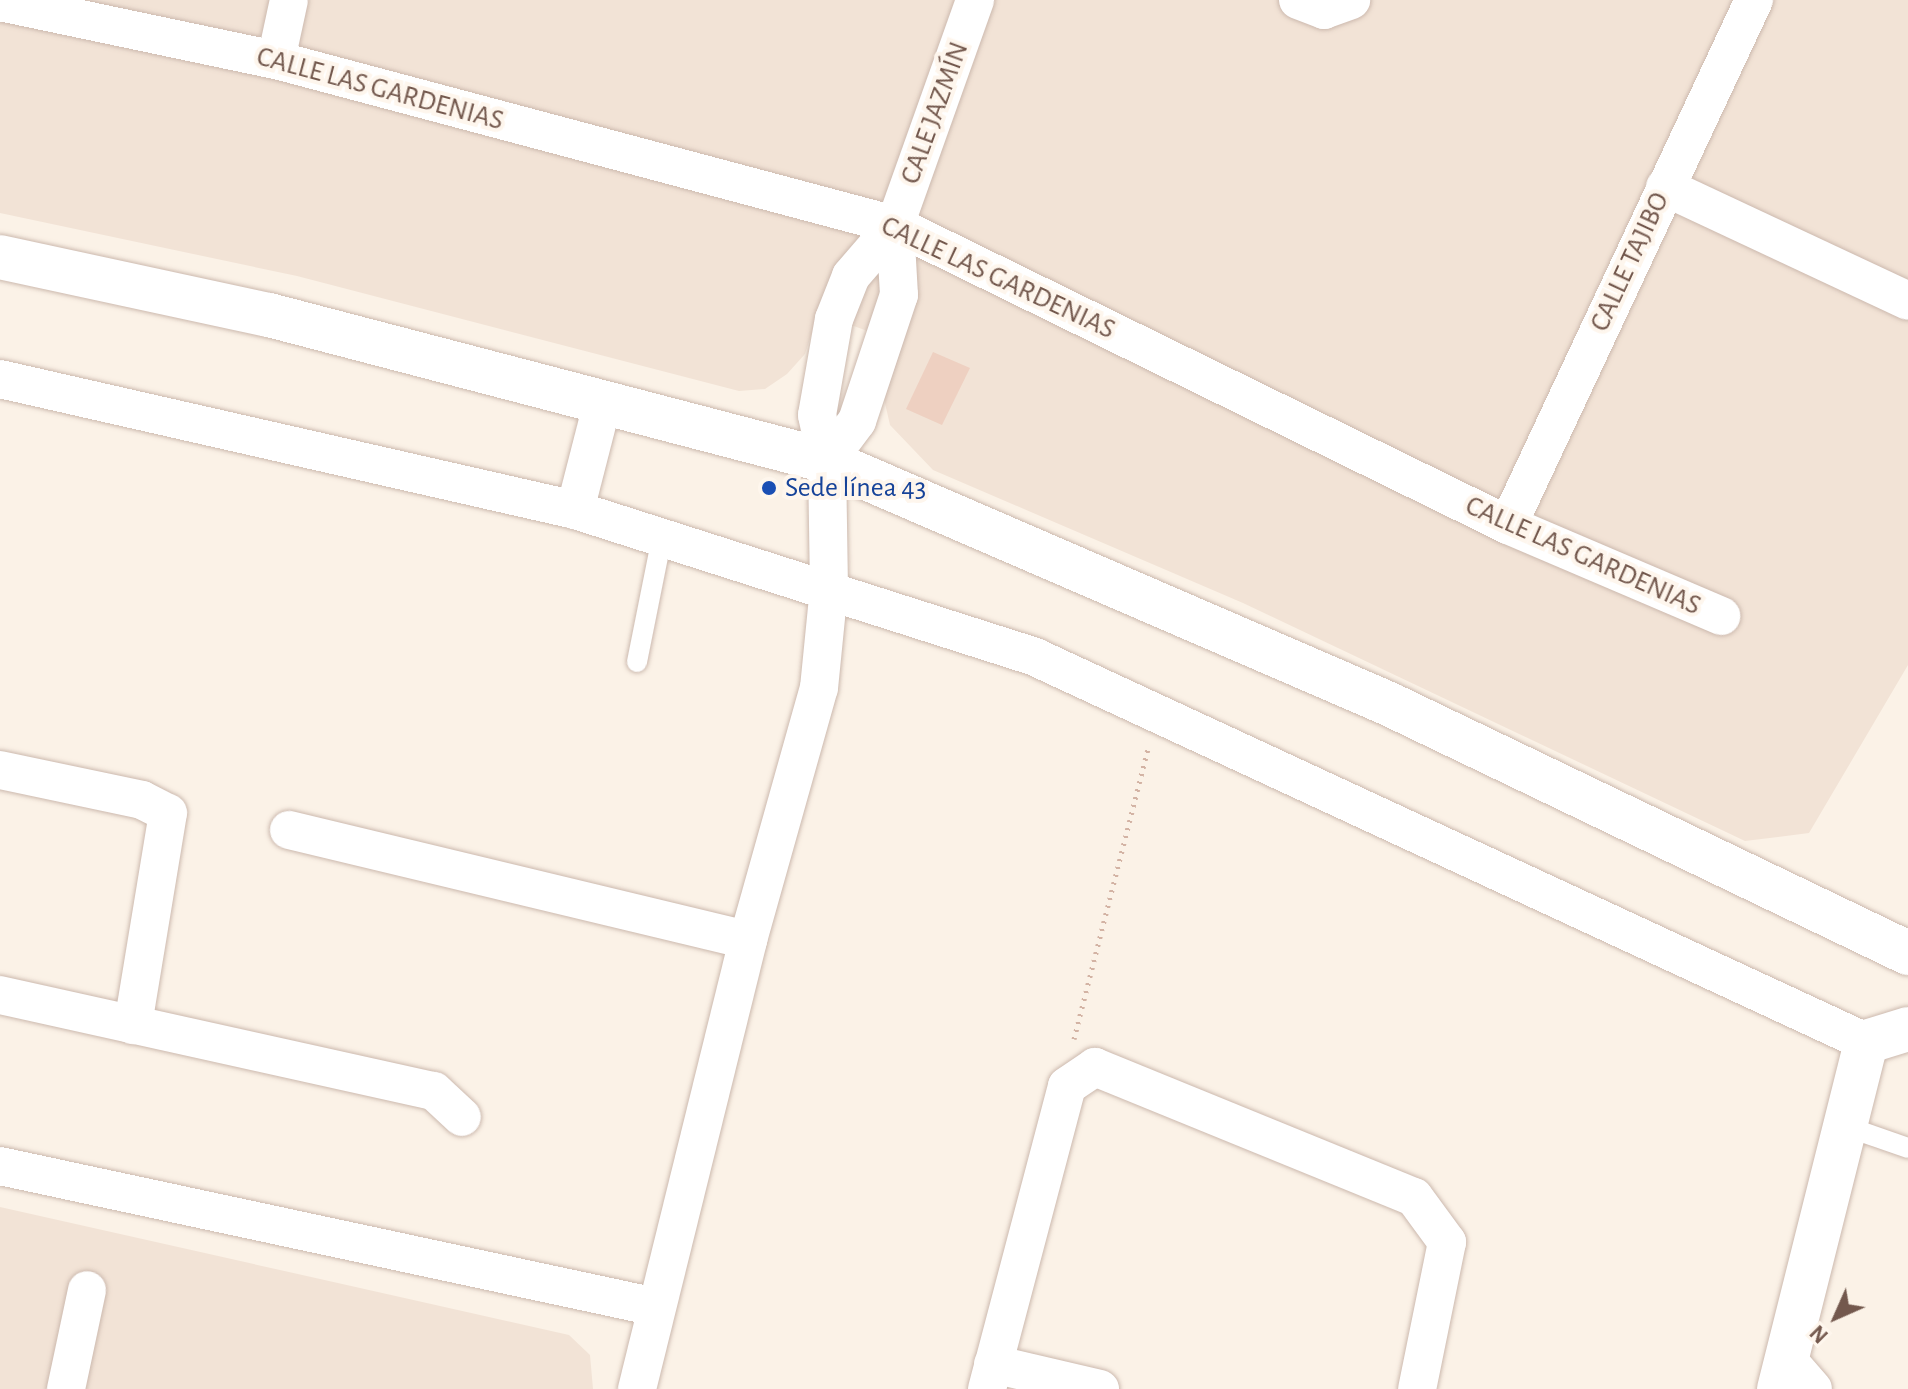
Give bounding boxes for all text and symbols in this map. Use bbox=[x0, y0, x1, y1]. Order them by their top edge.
street label: CALE JAZMÍN bbox=[894, 37, 976, 189]
street label: CALLE LAS GARDENIAS bbox=[253, 40, 507, 138]
street label: CALLE TAJIBO bbox=[1583, 187, 1677, 337]
street label: CALLE LAS GARDENIAS bbox=[876, 209, 1120, 347]
place label: Sede línea 43 bbox=[785, 471, 926, 505]
marker: Sede línea 43 bbox=[760, 479, 778, 497]
street label: CALLE LAS GARDENIAS bbox=[1460, 489, 1706, 623]
north arrow bbox=[1796, 1277, 1876, 1357]
text: N bbox=[1806, 1321, 1832, 1347]

